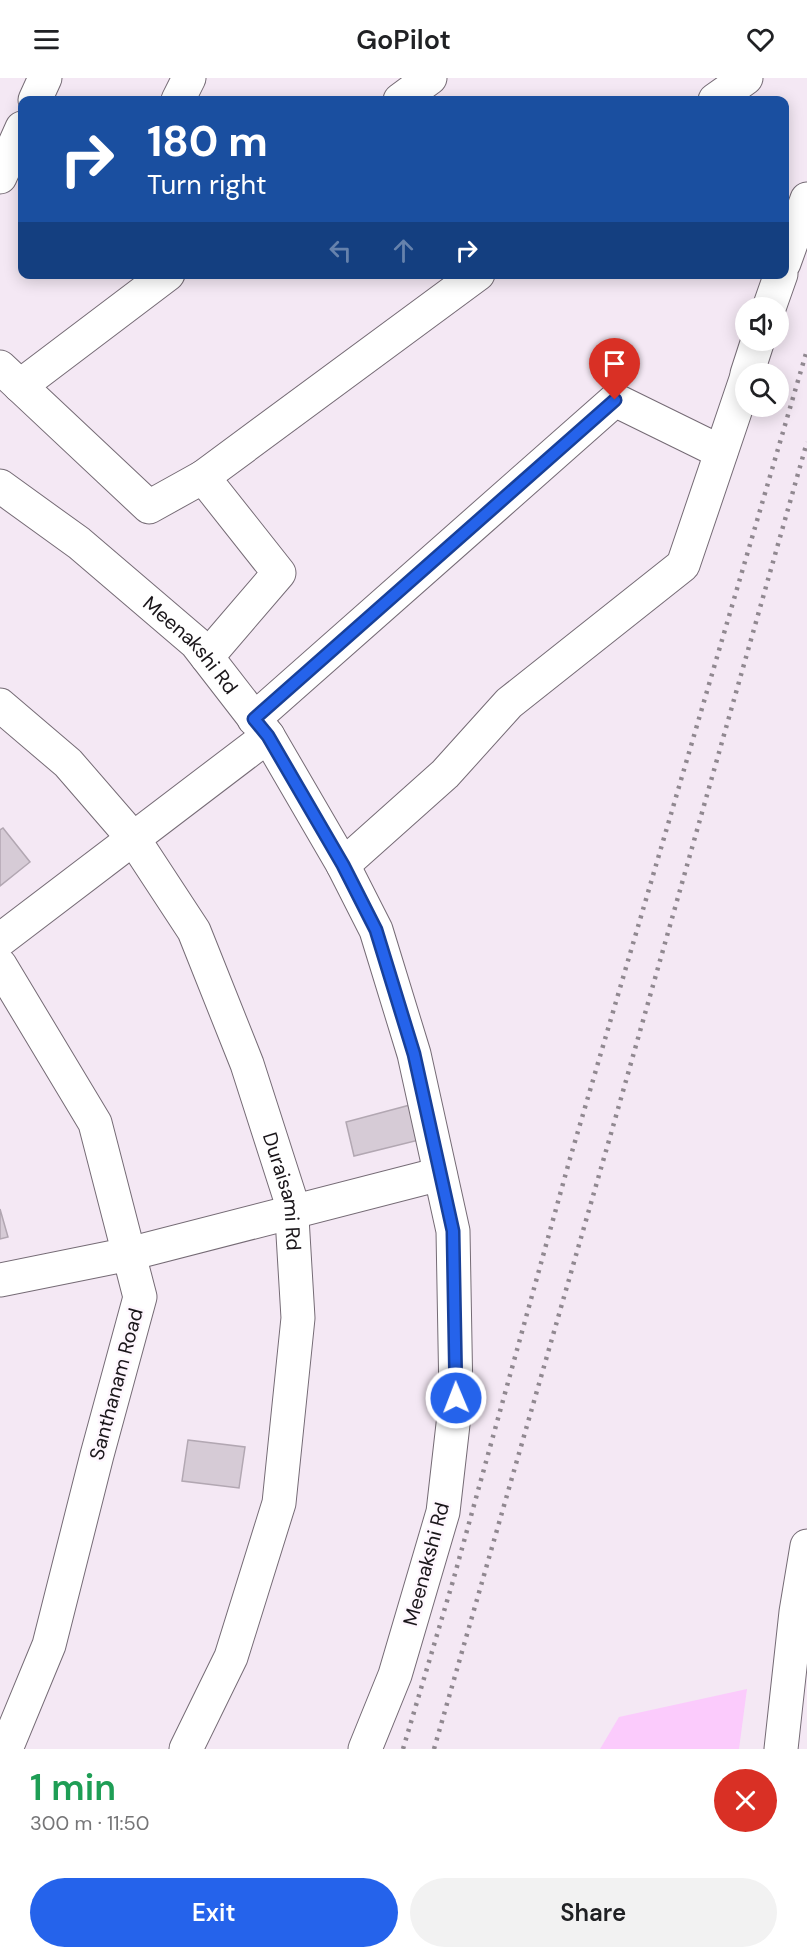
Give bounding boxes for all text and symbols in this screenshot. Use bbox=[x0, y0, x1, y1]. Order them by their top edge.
text: GoPilot bbox=[356, 22, 451, 57]
icon: menu bbox=[30, 23, 63, 56]
icon: heart bbox=[744, 23, 777, 56]
text: 180 m bbox=[147, 114, 268, 169]
icon: right bbox=[48, 120, 126, 198]
text: Turn right bbox=[147, 167, 267, 202]
icon: left bbox=[324, 234, 357, 267]
icon: ahead bbox=[387, 234, 420, 267]
icon: right bbox=[450, 234, 483, 267]
map controls bbox=[735, 297, 789, 417]
button: sound bbox=[735, 297, 789, 351]
pin bbox=[589, 338, 640, 400]
icon: arrive bbox=[598, 347, 631, 380]
button: search bbox=[735, 363, 789, 417]
street label: Meenakshi Rd bbox=[138, 590, 244, 699]
street label: Duraisami Rd bbox=[257, 1129, 307, 1251]
street label: Santhanam Road bbox=[83, 1305, 149, 1463]
position arrow bbox=[424, 1366, 488, 1430]
street label: Meenakshi Rd bbox=[397, 1499, 455, 1629]
text: 1 min bbox=[30, 1764, 116, 1811]
button: close bbox=[714, 1769, 777, 1832]
text: 300 m · 11:50 bbox=[30, 1810, 149, 1836]
button: Exit bbox=[30, 1878, 398, 1947]
button: Share bbox=[410, 1878, 777, 1947]

